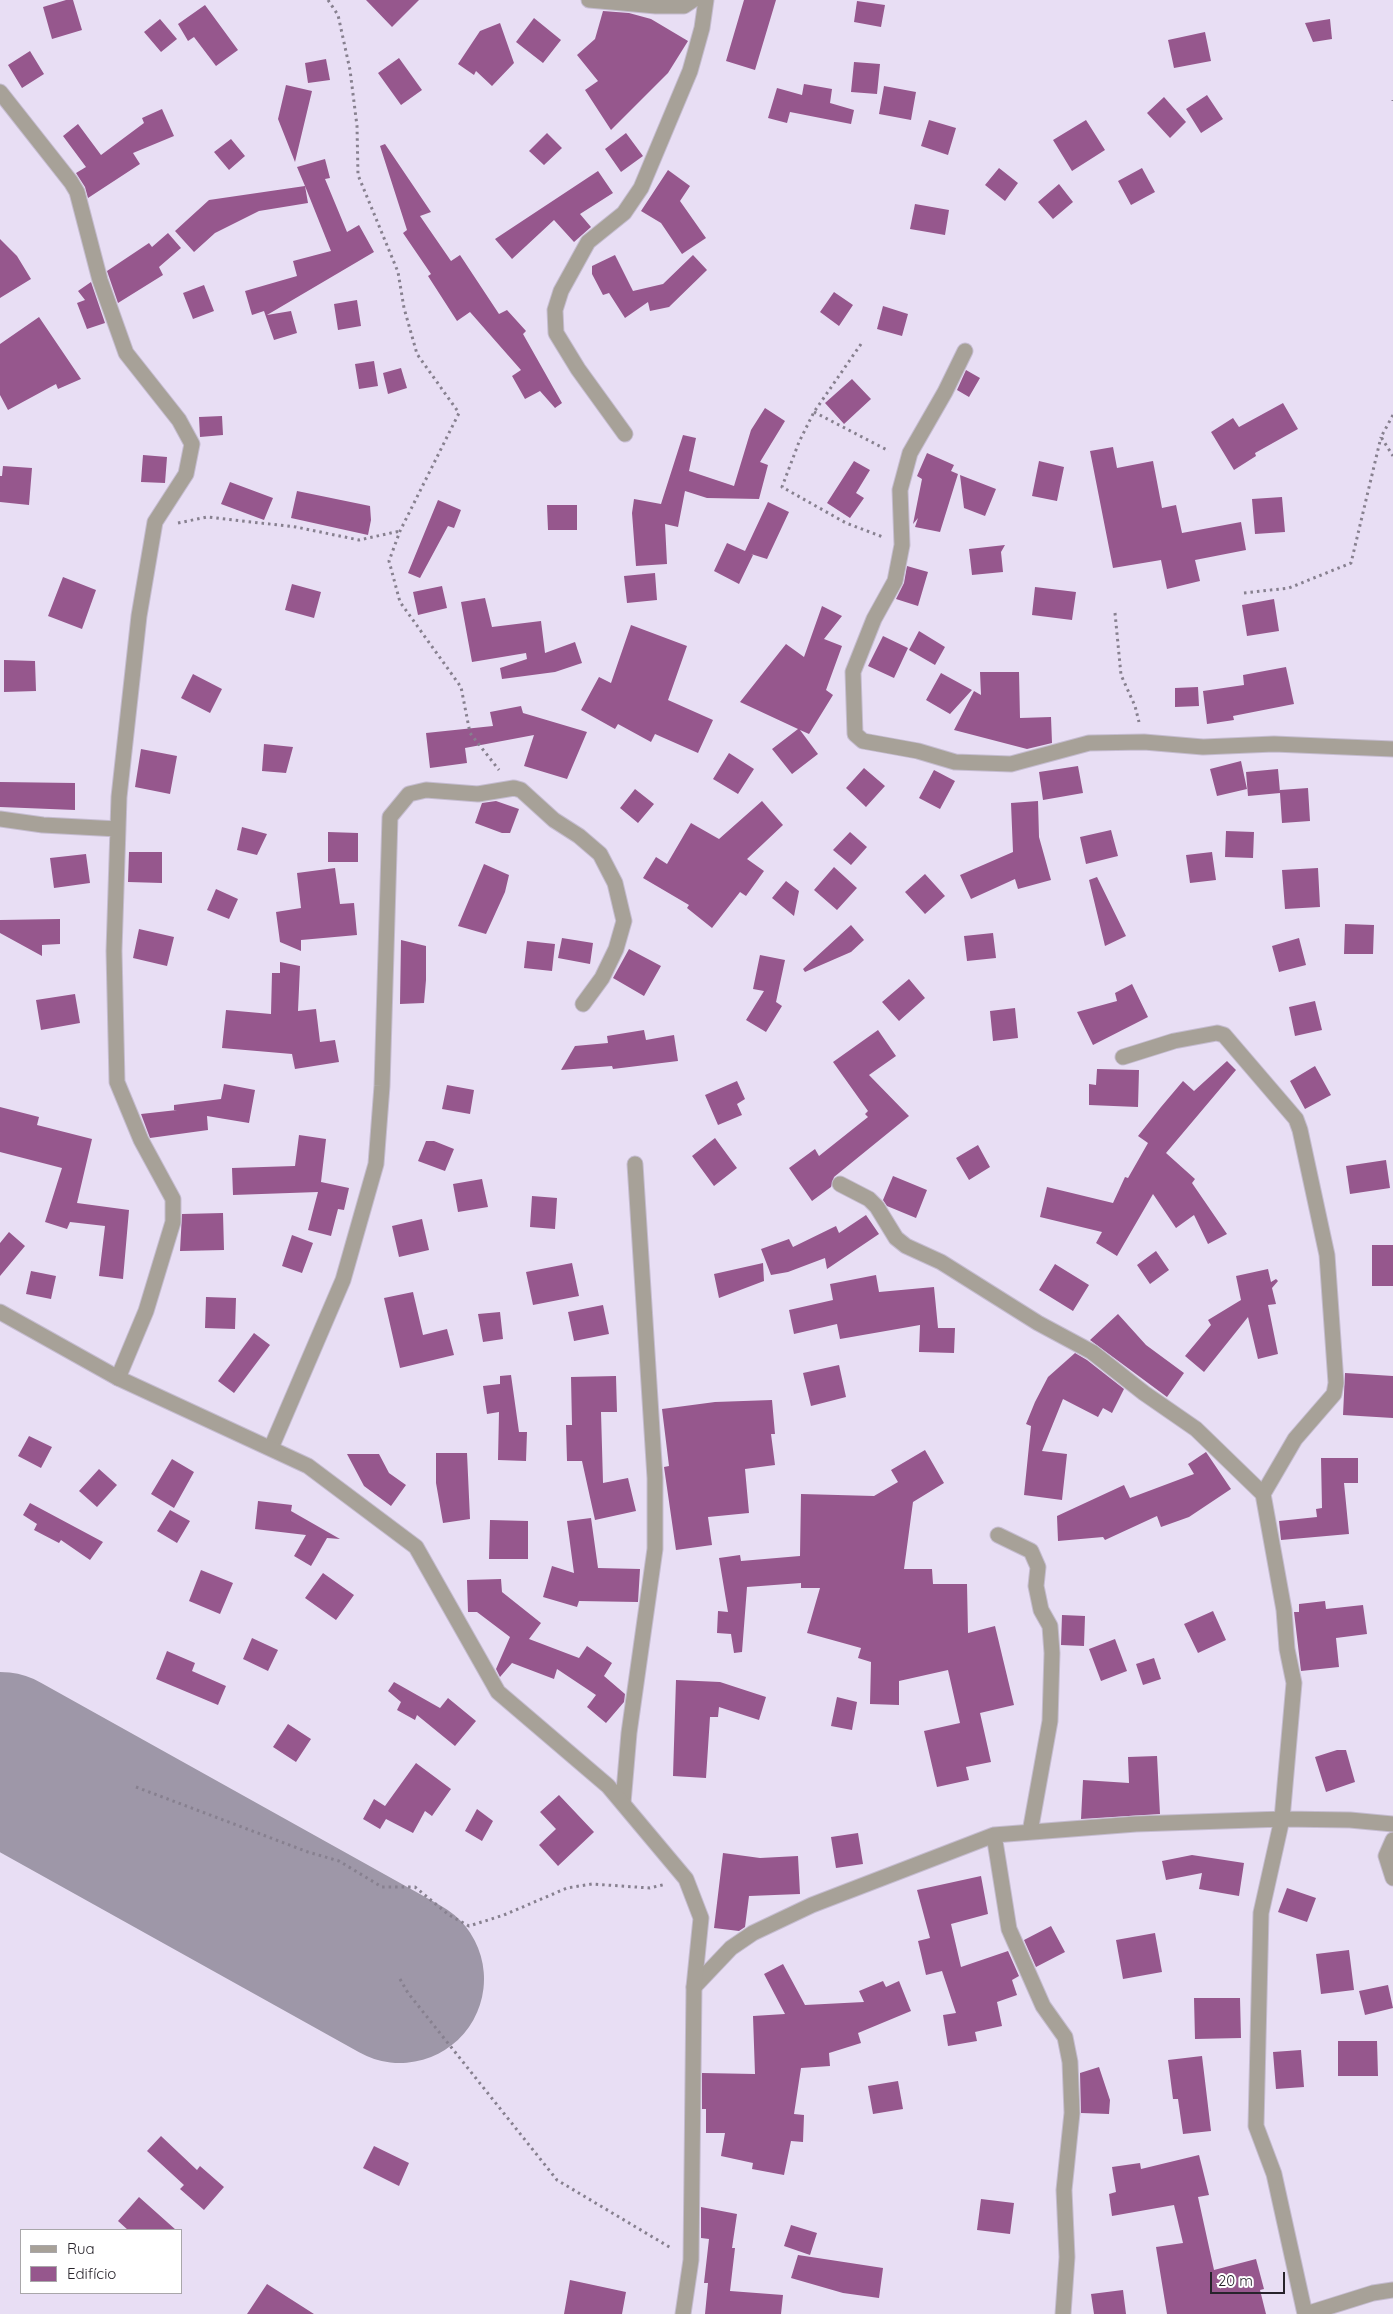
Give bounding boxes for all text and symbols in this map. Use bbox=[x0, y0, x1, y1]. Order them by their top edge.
legend bbox=[20, 2229, 182, 2294]
text: Rua bbox=[67, 2239, 95, 2258]
scale bar bbox=[1213, 2262, 1288, 2294]
text: Edifício bbox=[67, 2264, 116, 2283]
text: 20 m bbox=[1218, 2271, 1253, 2290]

